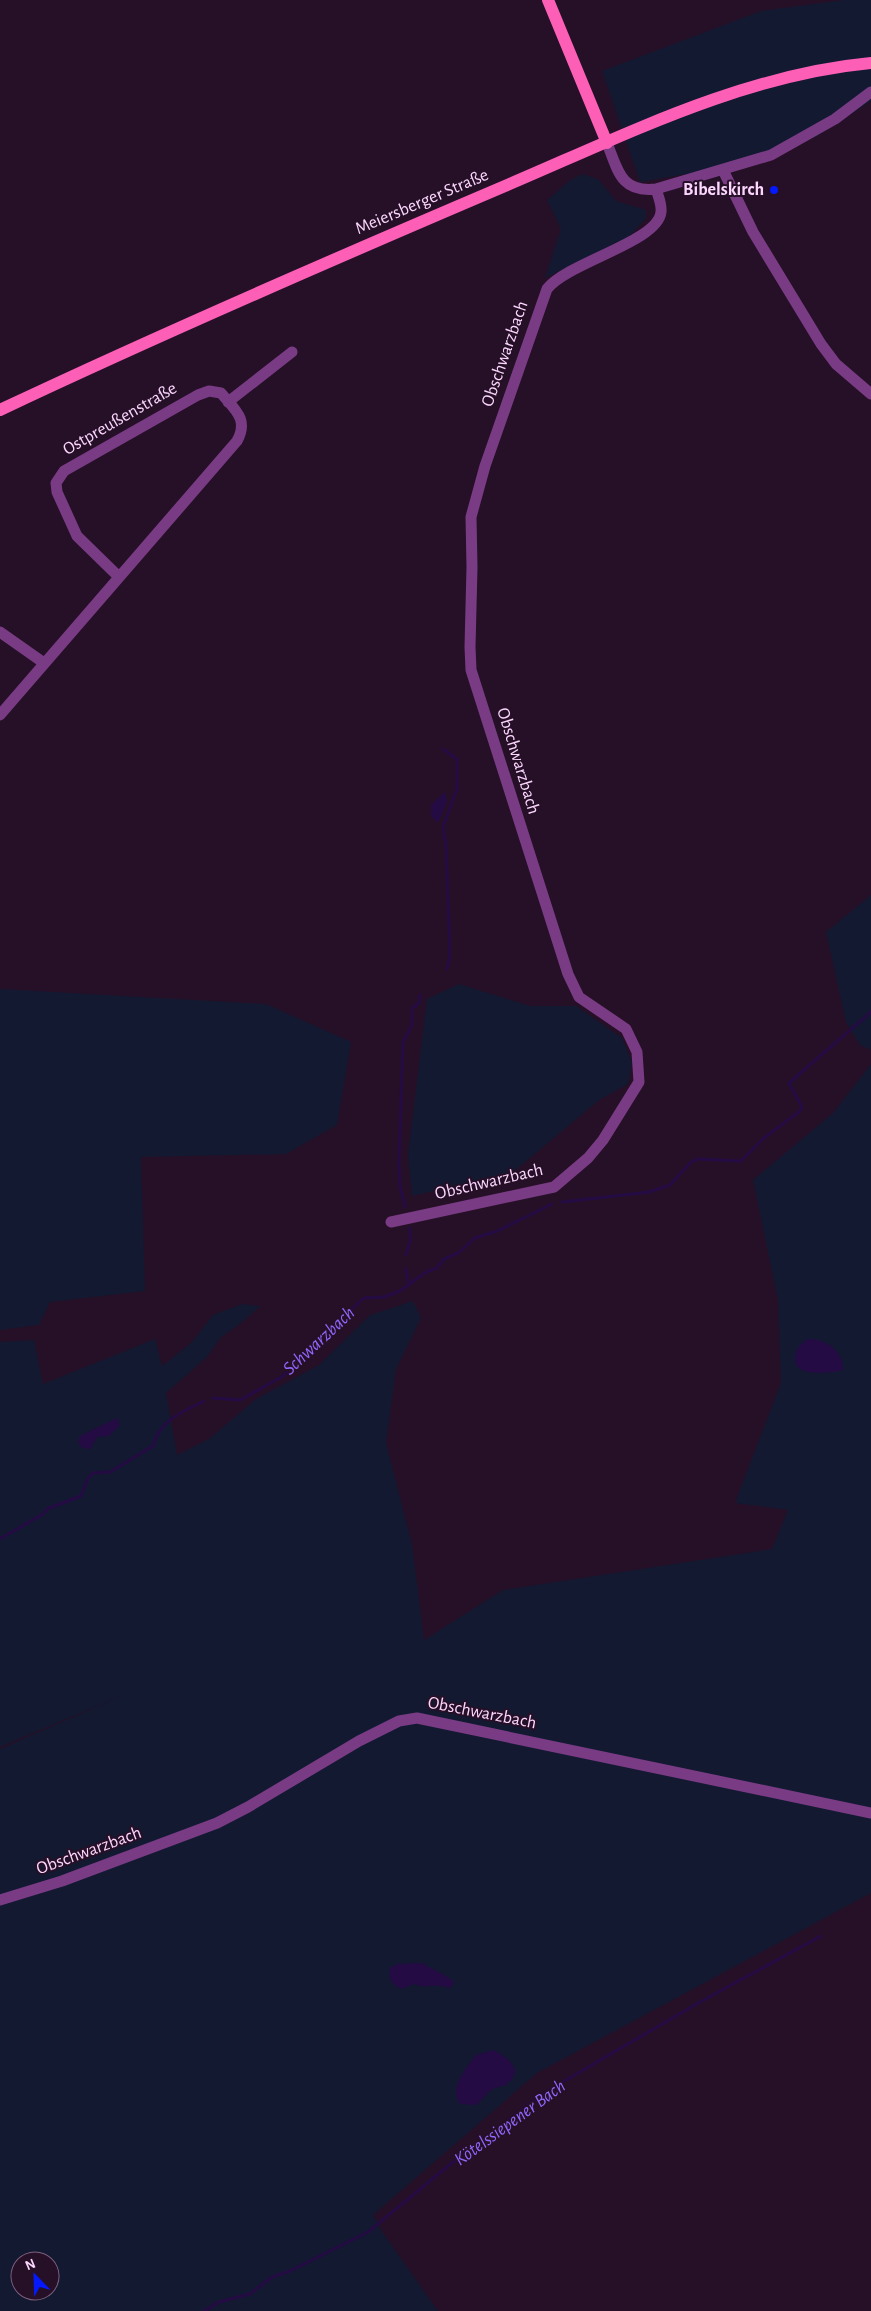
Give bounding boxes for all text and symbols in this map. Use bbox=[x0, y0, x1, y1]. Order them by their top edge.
street label: Meiersberger Straße bbox=[353, 166, 491, 238]
place label: Bibelskirch bbox=[683, 181, 764, 199]
marker: Bibelskirch bbox=[768, 184, 780, 196]
street label: Obschwarzbach bbox=[479, 299, 531, 409]
street label: Ostpreußenstraße bbox=[60, 379, 180, 459]
street label: Obschwarzbach bbox=[493, 706, 543, 816]
street label: Obschwarzbach bbox=[433, 1161, 545, 1203]
water label: Schwarzbach bbox=[280, 1303, 358, 1379]
street label: Obschwarzbach bbox=[426, 1694, 538, 1732]
street label: Obschwarzbach bbox=[34, 1824, 144, 1878]
water label: Kötelssiepener Bach bbox=[451, 2076, 569, 2170]
north arrow bbox=[10, 2251, 60, 2301]
text: N bbox=[23, 2257, 38, 2273]

